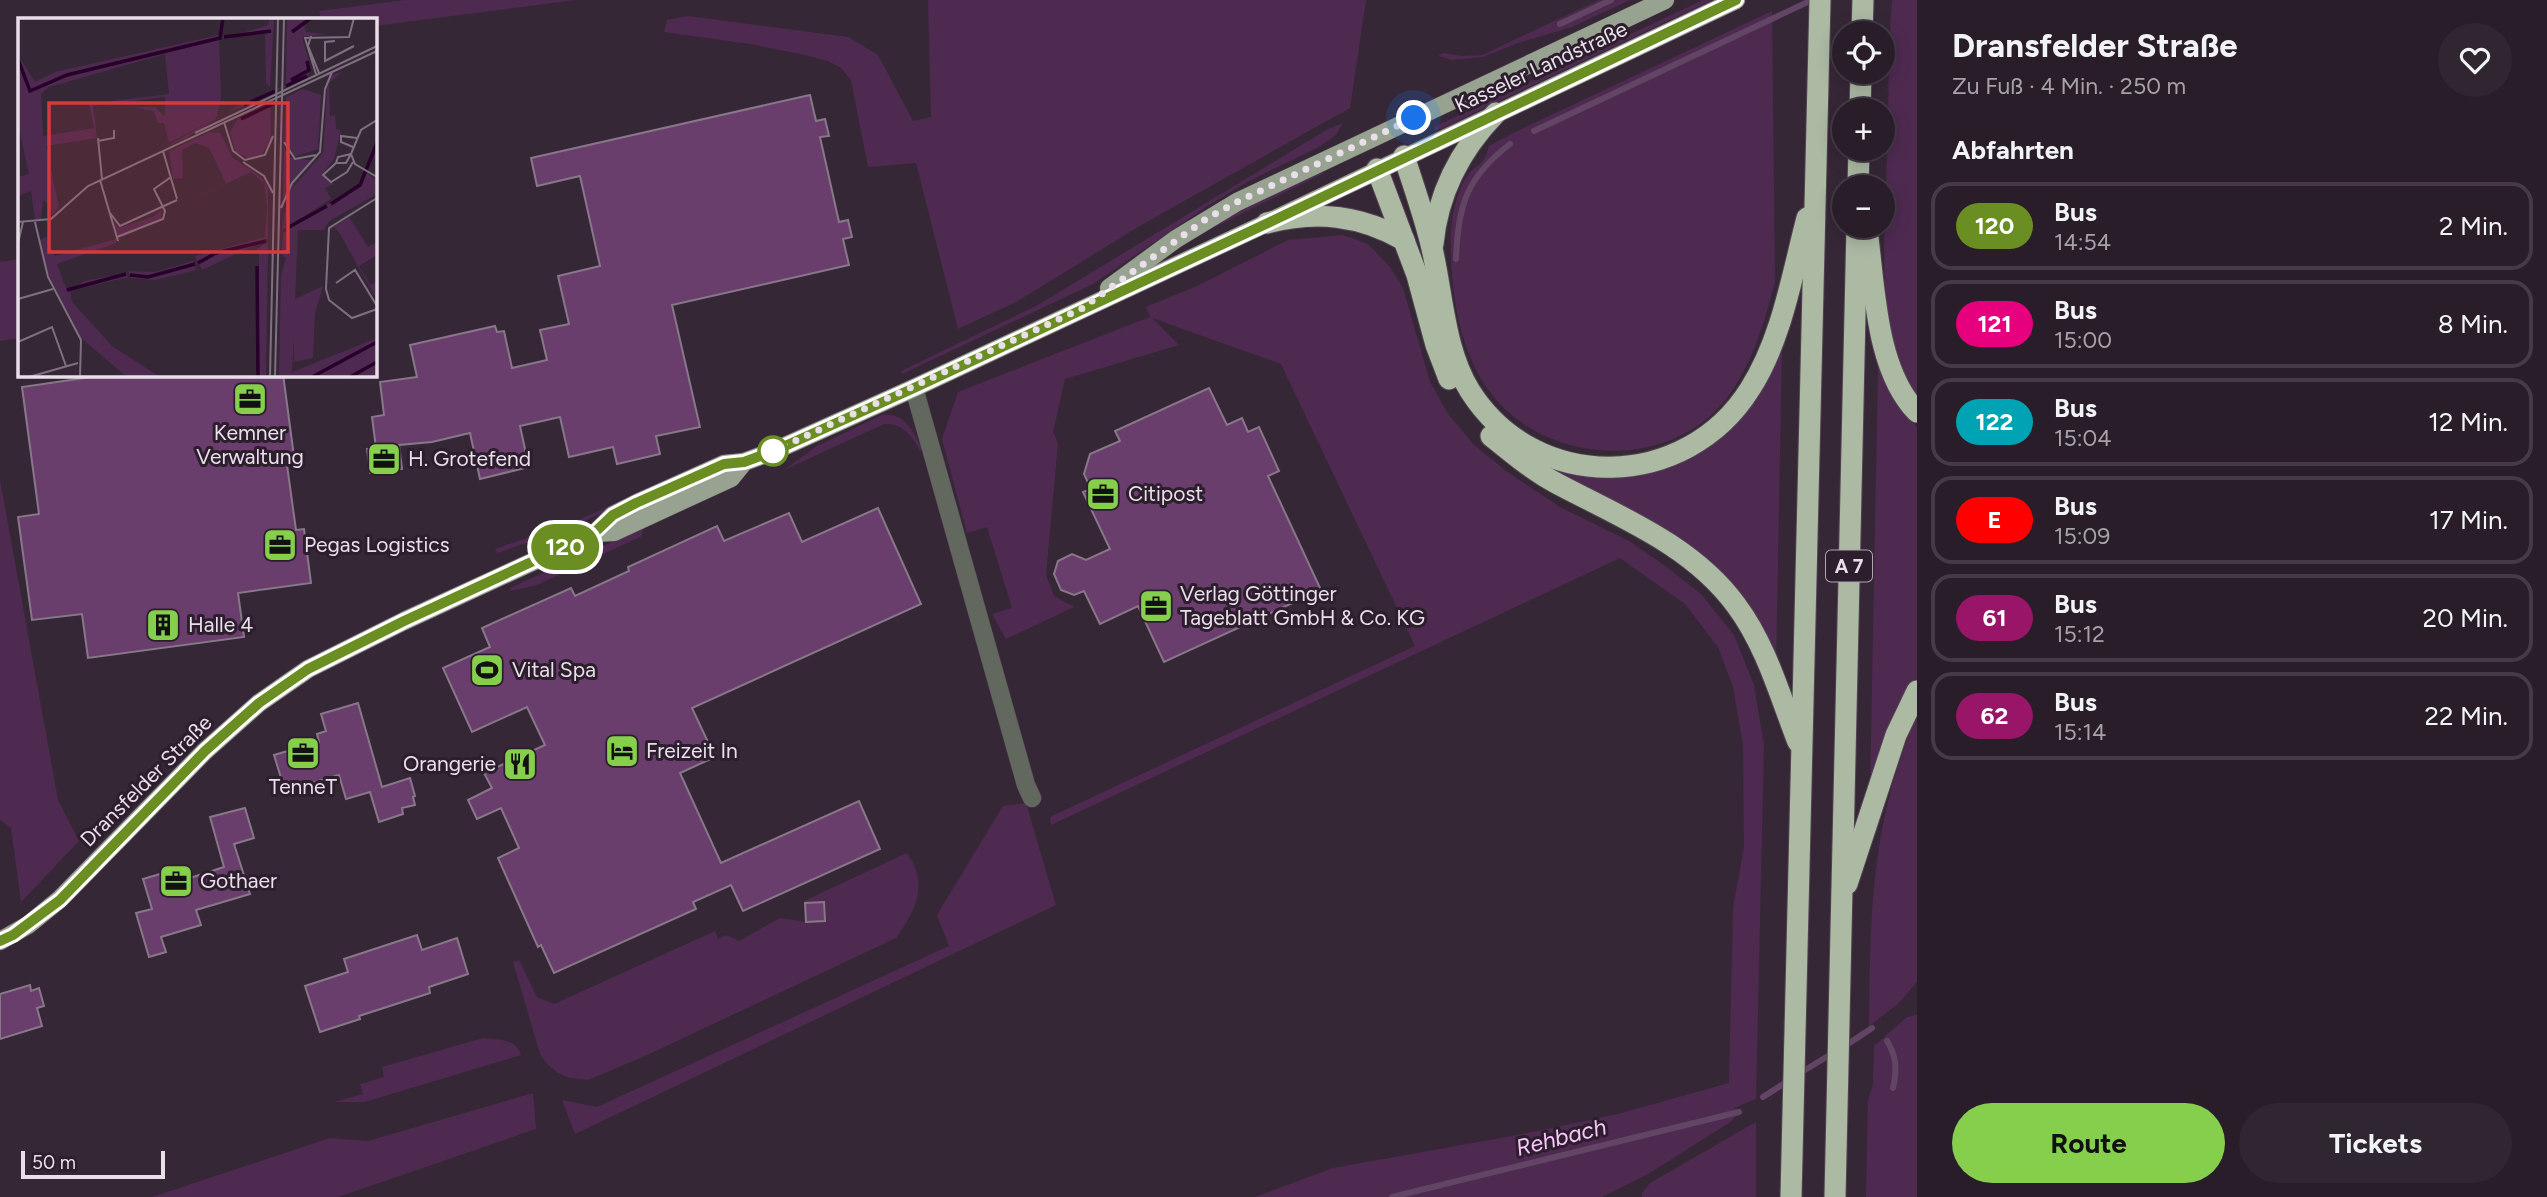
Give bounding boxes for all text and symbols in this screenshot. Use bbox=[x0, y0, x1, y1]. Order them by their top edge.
street label: Kasseler Landstraße bbox=[1451, 16, 1631, 117]
inset map bbox=[18, 18, 376, 376]
map controls bbox=[1832, 21, 1895, 238]
button: locate bbox=[1832, 21, 1895, 84]
button: heart bbox=[2438, 23, 2512, 97]
text: Dransfelder Straße bbox=[1952, 26, 2238, 65]
text: Zu Fuß · 4 Min. · 250 m bbox=[1952, 72, 2186, 100]
button: + bbox=[1832, 98, 1895, 161]
your location bbox=[1396, 100, 1431, 135]
text: Abfahrten bbox=[1952, 134, 2074, 166]
button: − bbox=[1832, 175, 1895, 238]
text: Bus bbox=[2054, 196, 2097, 228]
text: 2 Min. bbox=[2439, 210, 2508, 242]
text: 120 bbox=[1975, 211, 2014, 240]
text: 14:54 bbox=[2054, 228, 2111, 256]
text: Bus bbox=[2054, 294, 2097, 326]
text: 8 Min. bbox=[2438, 308, 2508, 340]
text: 121 bbox=[1977, 309, 2012, 338]
text: 15:00 bbox=[2054, 326, 2112, 354]
office icon: Kemner Verwaltung bbox=[231, 380, 269, 418]
text: Bus bbox=[2054, 392, 2097, 424]
text: 12 Min. bbox=[2428, 406, 2508, 438]
text: 122 bbox=[1976, 407, 2013, 436]
place label: Kemner Verwaltung bbox=[196, 420, 304, 469]
text: 15:04 bbox=[2054, 424, 2112, 452]
unlabelled marker bbox=[758, 436, 788, 466]
office icon: H. Grotefend bbox=[365, 440, 403, 478]
place label: H. Grotefend bbox=[408, 446, 531, 471]
office icon: Citipost bbox=[1084, 475, 1122, 513]
place label: Citipost bbox=[1128, 481, 1203, 506]
text: Bus bbox=[2054, 490, 2097, 522]
text: 17 Min. bbox=[2429, 504, 2508, 536]
text: E bbox=[1987, 505, 2002, 534]
text: 15:09 bbox=[2054, 522, 2110, 550]
line badge: 120 bbox=[525, 524, 605, 570]
office icon: Pegas Logistics bbox=[261, 526, 299, 564]
place label: Pegas Logistics bbox=[304, 532, 449, 557]
text: 120 bbox=[545, 532, 585, 561]
road number: A 7 bbox=[1826, 551, 1872, 582]
place label: Verlag Göttinger Tageblatt GmbH & Co. KG bbox=[1180, 581, 1425, 630]
office icon: Verlag Göttinger Tageblatt GmbH & Co. KG bbox=[1137, 587, 1175, 625]
text: Bus bbox=[2054, 588, 2097, 620]
text: 20 Min. bbox=[2422, 602, 2508, 634]
text: 61 bbox=[1982, 603, 2007, 632]
building icon: Halle 4 bbox=[144, 606, 182, 644]
place label: Halle 4 bbox=[188, 612, 253, 637]
text: 15:12 bbox=[2054, 620, 2105, 648]
sports icon: Vital Spa bbox=[468, 651, 506, 689]
place label: Vital Spa bbox=[512, 657, 596, 682]
text: Bus bbox=[2054, 686, 2097, 718]
text: 22 Min. bbox=[2425, 700, 2508, 732]
text: 62 bbox=[1981, 701, 2008, 730]
street label: Dransfelder Straße bbox=[75, 710, 217, 852]
text: 15:14 bbox=[2054, 718, 2106, 746]
hotel icon: Freizeit In bbox=[603, 732, 641, 770]
office icon: TenneT bbox=[284, 734, 322, 772]
place label: Freizeit In bbox=[646, 738, 738, 763]
restaurant icon: Orangerie bbox=[501, 745, 539, 783]
place label: Orangerie bbox=[403, 751, 496, 776]
place label: TenneT bbox=[269, 774, 338, 799]
office icon: Gothaer bbox=[157, 862, 195, 900]
place label: Gothaer bbox=[200, 868, 277, 893]
button: Route bbox=[1952, 1103, 2225, 1183]
button: Tickets bbox=[2239, 1103, 2512, 1183]
water label: Rehbach bbox=[1513, 1112, 1609, 1162]
scale bar bbox=[21, 1148, 164, 1180]
text: 50 m bbox=[32, 1151, 76, 1174]

